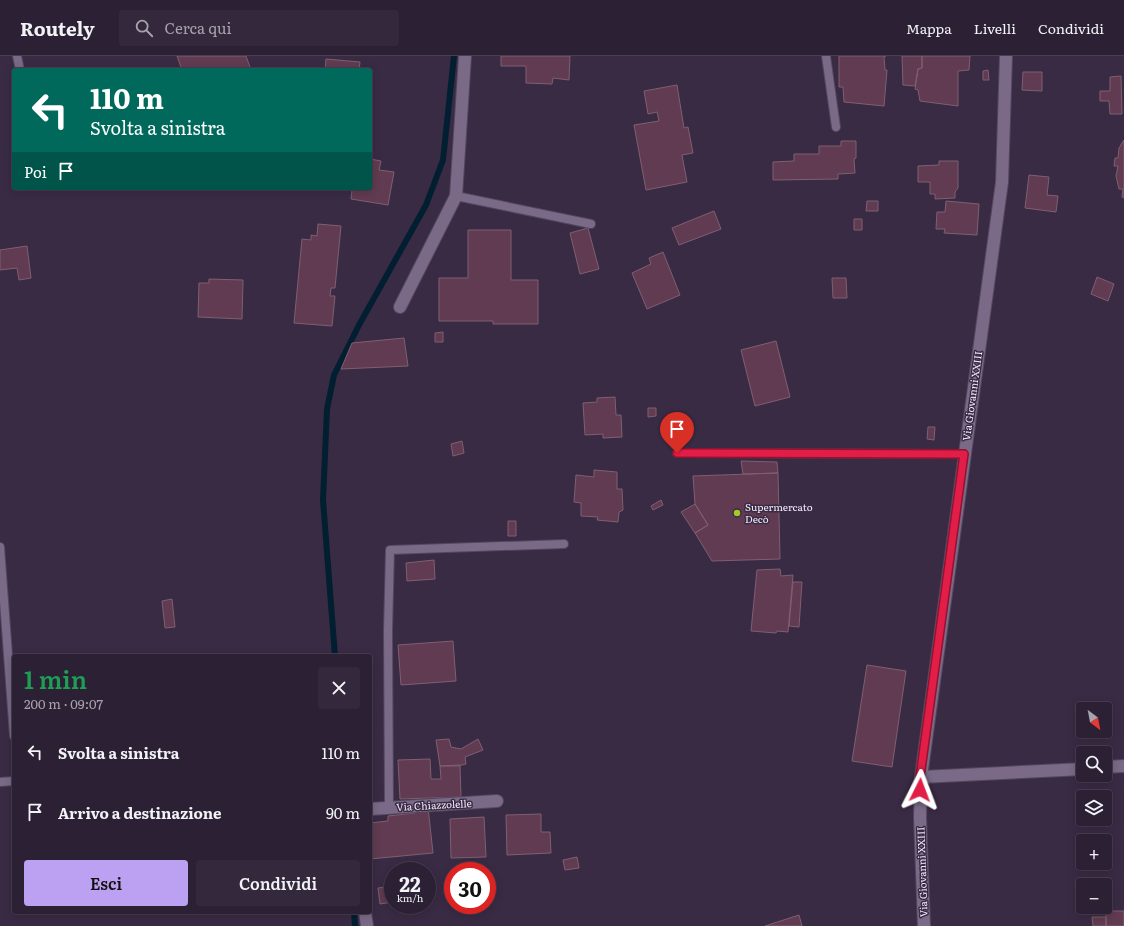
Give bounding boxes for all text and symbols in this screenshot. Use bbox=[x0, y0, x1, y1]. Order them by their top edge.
search box bbox=[119, 10, 399, 46]
text: Routely bbox=[20, 14, 95, 42]
text: Cerca qui bbox=[165, 16, 232, 39]
icon: search bbox=[133, 17, 155, 39]
text: Mappa bbox=[906, 18, 952, 38]
text: Livelli bbox=[974, 18, 1016, 38]
text: Condividi bbox=[1038, 18, 1104, 38]
text: 110 m bbox=[90, 76, 164, 118]
icon: left bbox=[24, 84, 76, 136]
text: Svolta a sinistra bbox=[90, 114, 226, 141]
text: Poi bbox=[24, 160, 47, 183]
icon: arrive bbox=[55, 160, 77, 182]
street label: Via Giovanni XXIII bbox=[958, 350, 985, 442]
pin bbox=[660, 412, 694, 453]
icon: arrive bbox=[666, 418, 688, 440]
place label: Supermercato Decò bbox=[745, 499, 813, 526]
marker: Supermercato Decò bbox=[732, 508, 742, 518]
text: 1 min bbox=[24, 661, 87, 696]
button: close bbox=[318, 667, 360, 709]
text: 200 m · 09:07 bbox=[24, 694, 103, 713]
north arrow bbox=[1076, 702, 1112, 738]
map controls bbox=[1076, 702, 1112, 914]
icon: left bbox=[24, 741, 46, 763]
text: Svolta a sinistra bbox=[58, 741, 179, 764]
text: 110 m bbox=[322, 741, 360, 764]
button: search bbox=[1076, 746, 1112, 782]
position arrow bbox=[899, 769, 941, 811]
button: layers bbox=[1076, 790, 1112, 826]
street label: Via Chiazzolelle bbox=[396, 795, 472, 814]
icon: arrive bbox=[24, 801, 46, 823]
text: Arrivo a destinazione bbox=[58, 801, 222, 824]
text: 90 m bbox=[326, 801, 360, 824]
street label: Via Giovanni XXIII bbox=[912, 827, 931, 917]
button: + bbox=[1076, 834, 1112, 870]
button: Esci bbox=[24, 860, 188, 906]
button: Condividi bbox=[196, 860, 360, 906]
speed limit sign: 30 bbox=[444, 862, 496, 914]
text: 22 bbox=[399, 868, 421, 898]
button: − bbox=[1076, 878, 1112, 914]
text: km/h bbox=[397, 890, 423, 905]

